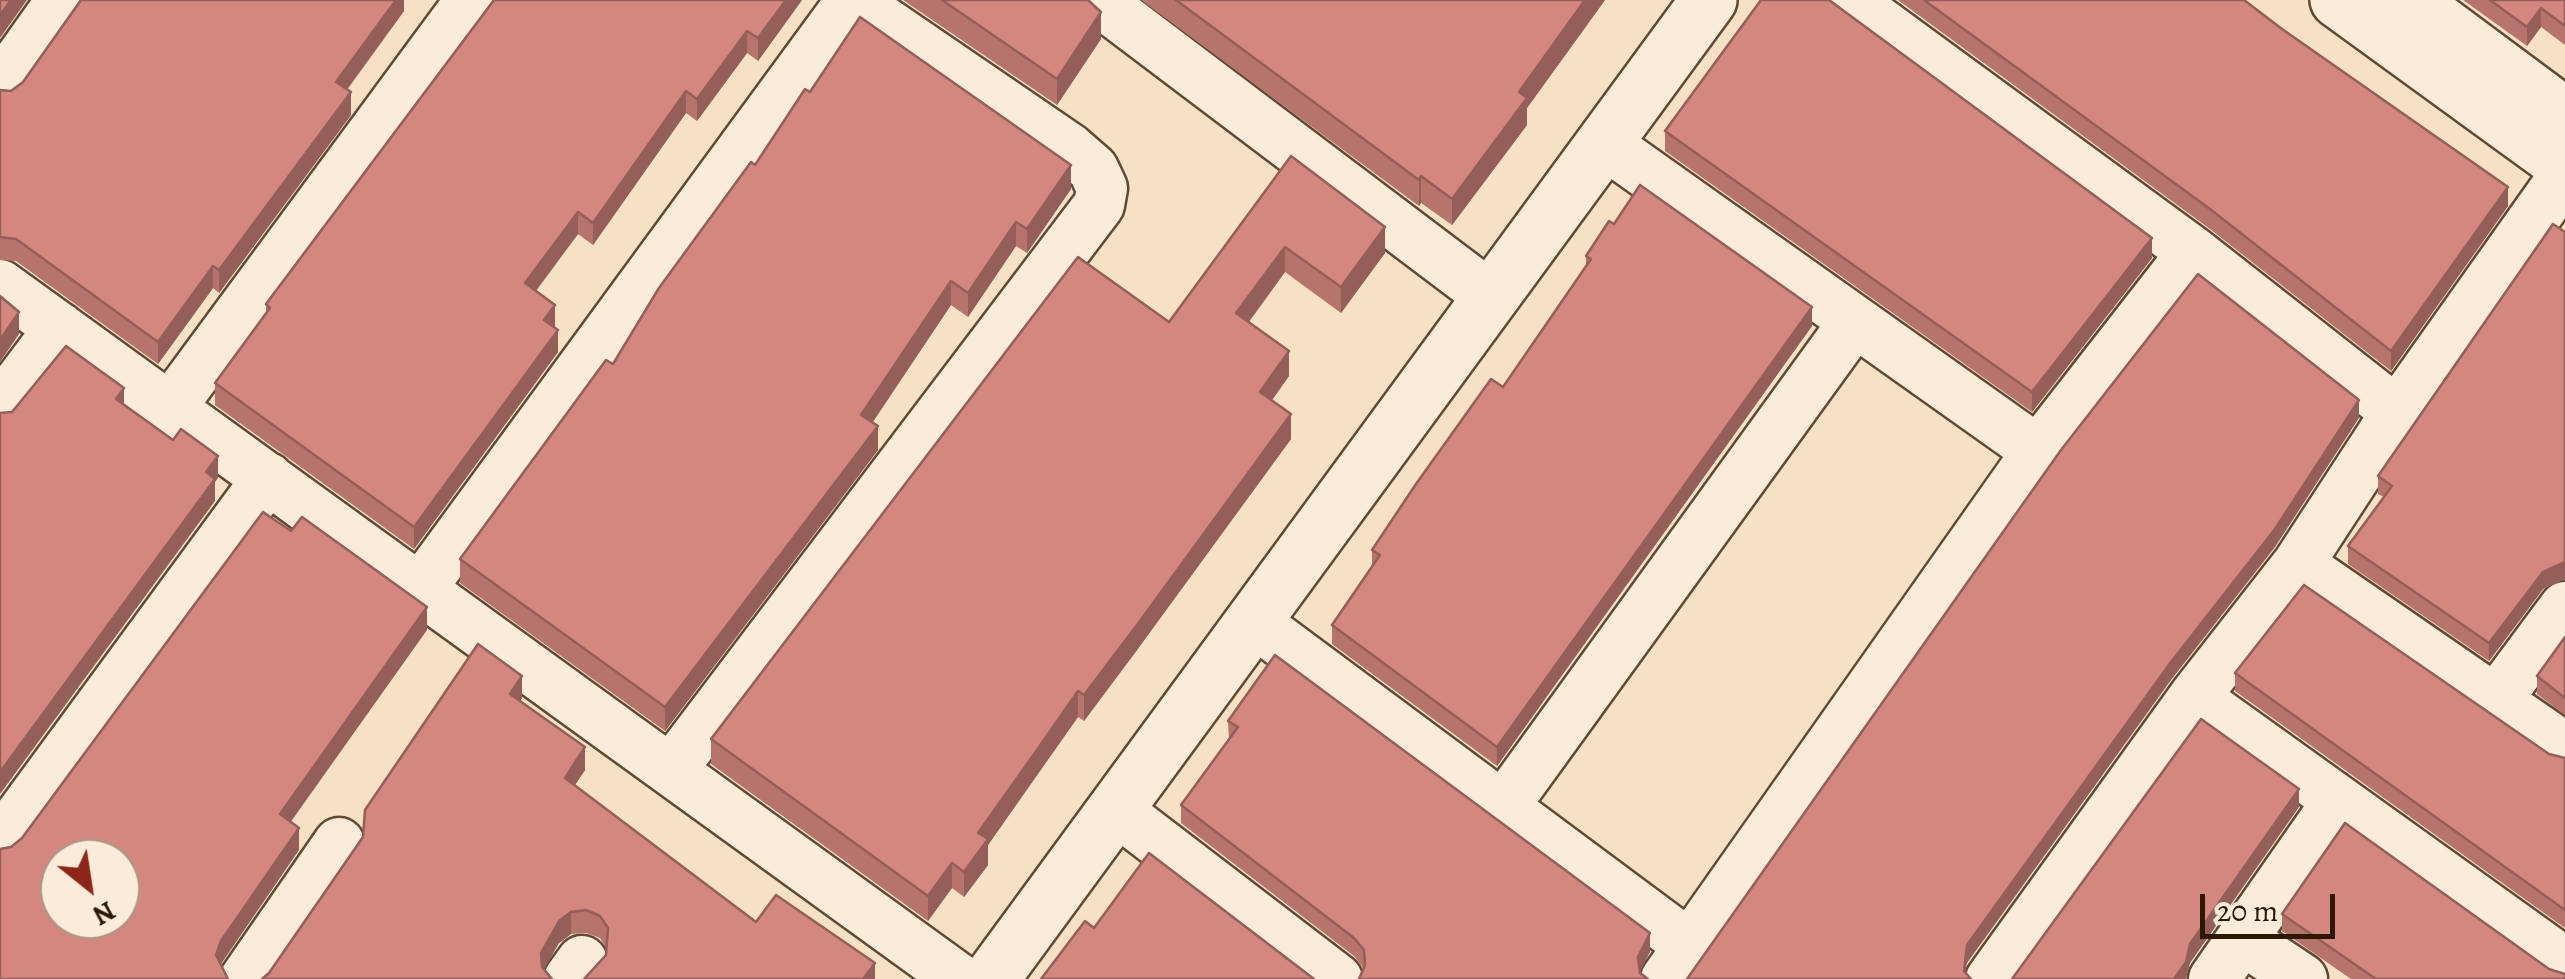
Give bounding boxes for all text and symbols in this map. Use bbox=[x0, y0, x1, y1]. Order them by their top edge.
north arrow bbox=[40, 839, 140, 939]
scale bar bbox=[2205, 874, 2340, 936]
text: 20 m bbox=[2217, 891, 2278, 931]
text: N bbox=[86, 892, 122, 935]

